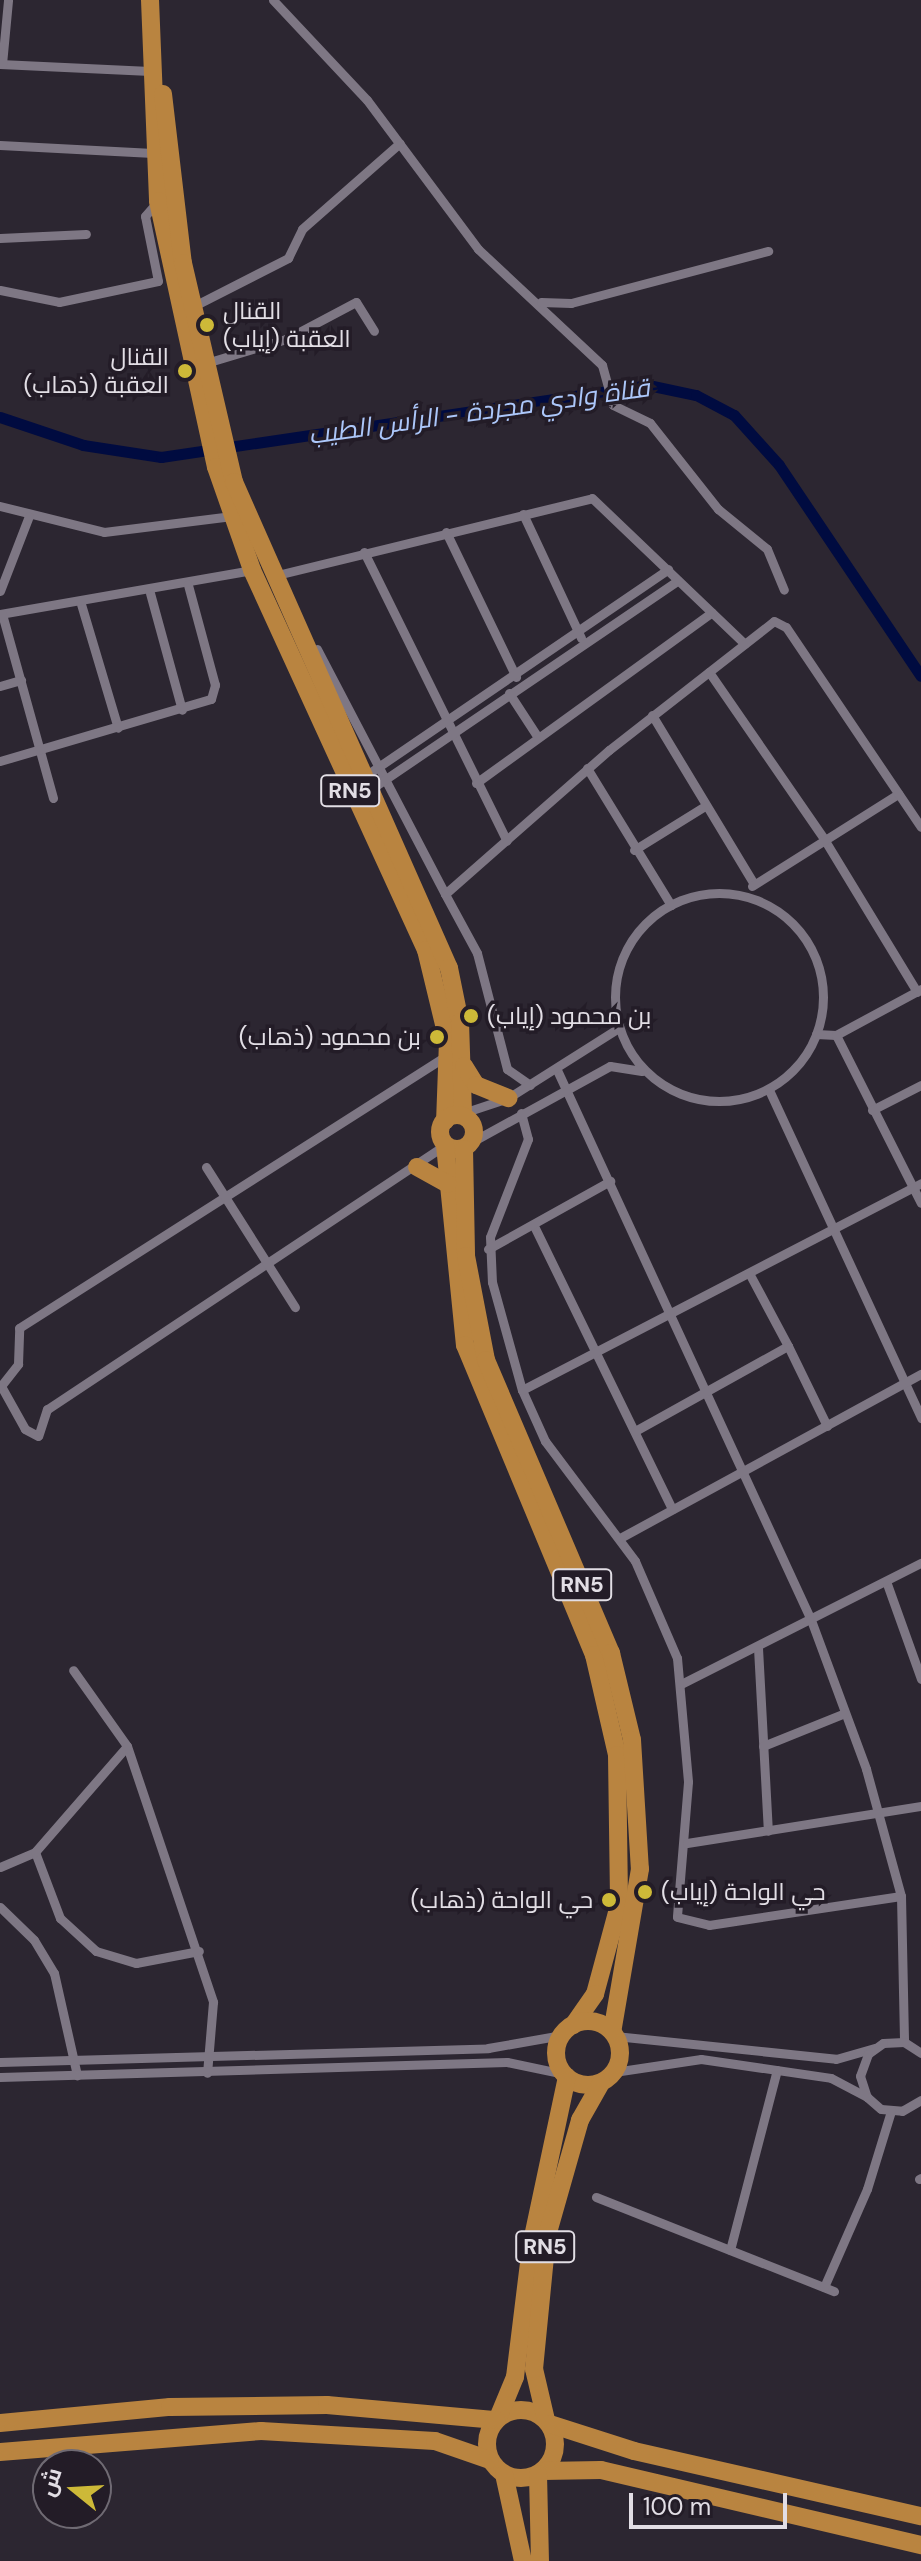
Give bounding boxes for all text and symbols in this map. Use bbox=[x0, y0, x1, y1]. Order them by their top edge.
place label: القنال العقبة (إياب) bbox=[223, 297, 351, 353]
marker: القنال العقبة (إياب) bbox=[198, 316, 216, 334]
place label: القنال العقبة (ذهاب) bbox=[23, 343, 169, 399]
marker: القنال العقبة (ذهاب) bbox=[176, 362, 194, 380]
water label: قناة وادي مجردة - الرأس الطيب bbox=[306, 373, 652, 451]
road number: RN5 bbox=[320, 773, 380, 809]
place label: بن محمود (إياب) bbox=[487, 1002, 651, 1030]
marker: بن محمود (إياب) bbox=[462, 1007, 480, 1025]
place label: بن محمود (ذهاب) bbox=[239, 1023, 421, 1051]
marker: بن محمود (ذهاب) bbox=[428, 1028, 446, 1046]
road number: RN5 bbox=[552, 1567, 612, 1603]
place label: حي الواحة (إياب) bbox=[661, 1878, 826, 1906]
marker: حي الواحة (إياب) bbox=[636, 1883, 654, 1901]
place label: حي الواحة (ذهاب) bbox=[410, 1886, 593, 1914]
marker: حي الواحة (ذهاب) bbox=[600, 1891, 618, 1909]
road number: RN5 bbox=[515, 2229, 575, 2265]
north arrow bbox=[32, 2449, 112, 2529]
text: ش bbox=[32, 2464, 69, 2500]
scale bar bbox=[633, 2477, 791, 2527]
text: 100 m bbox=[643, 2491, 711, 2522]

